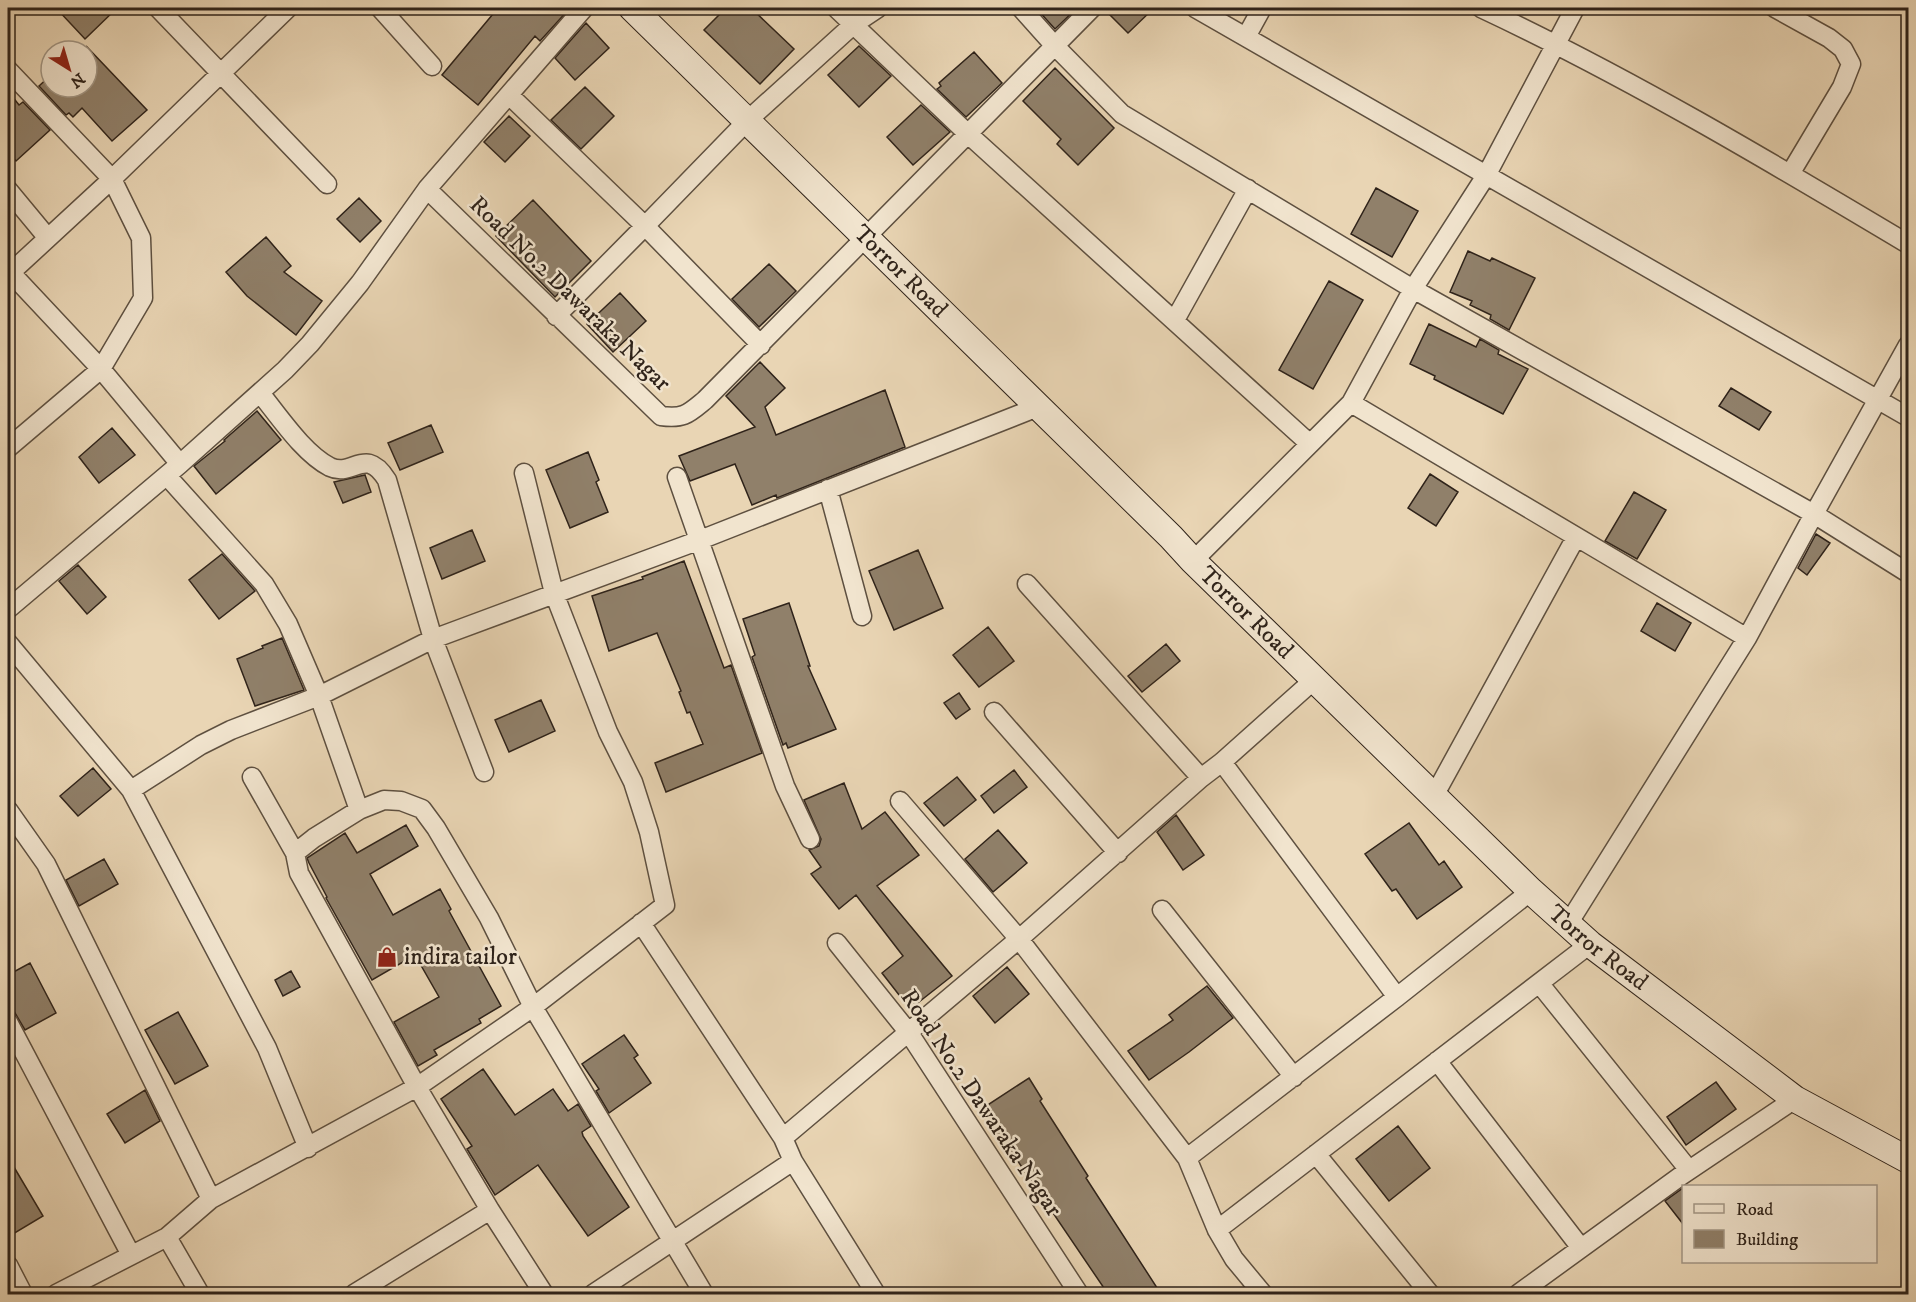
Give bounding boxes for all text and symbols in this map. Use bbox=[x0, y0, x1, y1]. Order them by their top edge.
north arrow bbox=[39, 39, 99, 99]
text: N bbox=[66, 68, 89, 92]
street label: Road No.2 Dawaraka Nagar bbox=[463, 190, 677, 398]
street label: Torror Road bbox=[847, 218, 954, 324]
street label: Torror Road bbox=[1193, 560, 1300, 666]
street label: Torror Road bbox=[1541, 898, 1654, 997]
place label: indira tailor bbox=[404, 942, 517, 972]
shop icon: indira tailor bbox=[375, 945, 399, 969]
street label: Road No.2 Dawaraka Nagar bbox=[894, 983, 1068, 1223]
legend bbox=[1682, 1185, 1877, 1263]
text: Road bbox=[1736, 1199, 1773, 1221]
text: Building bbox=[1736, 1229, 1798, 1251]

